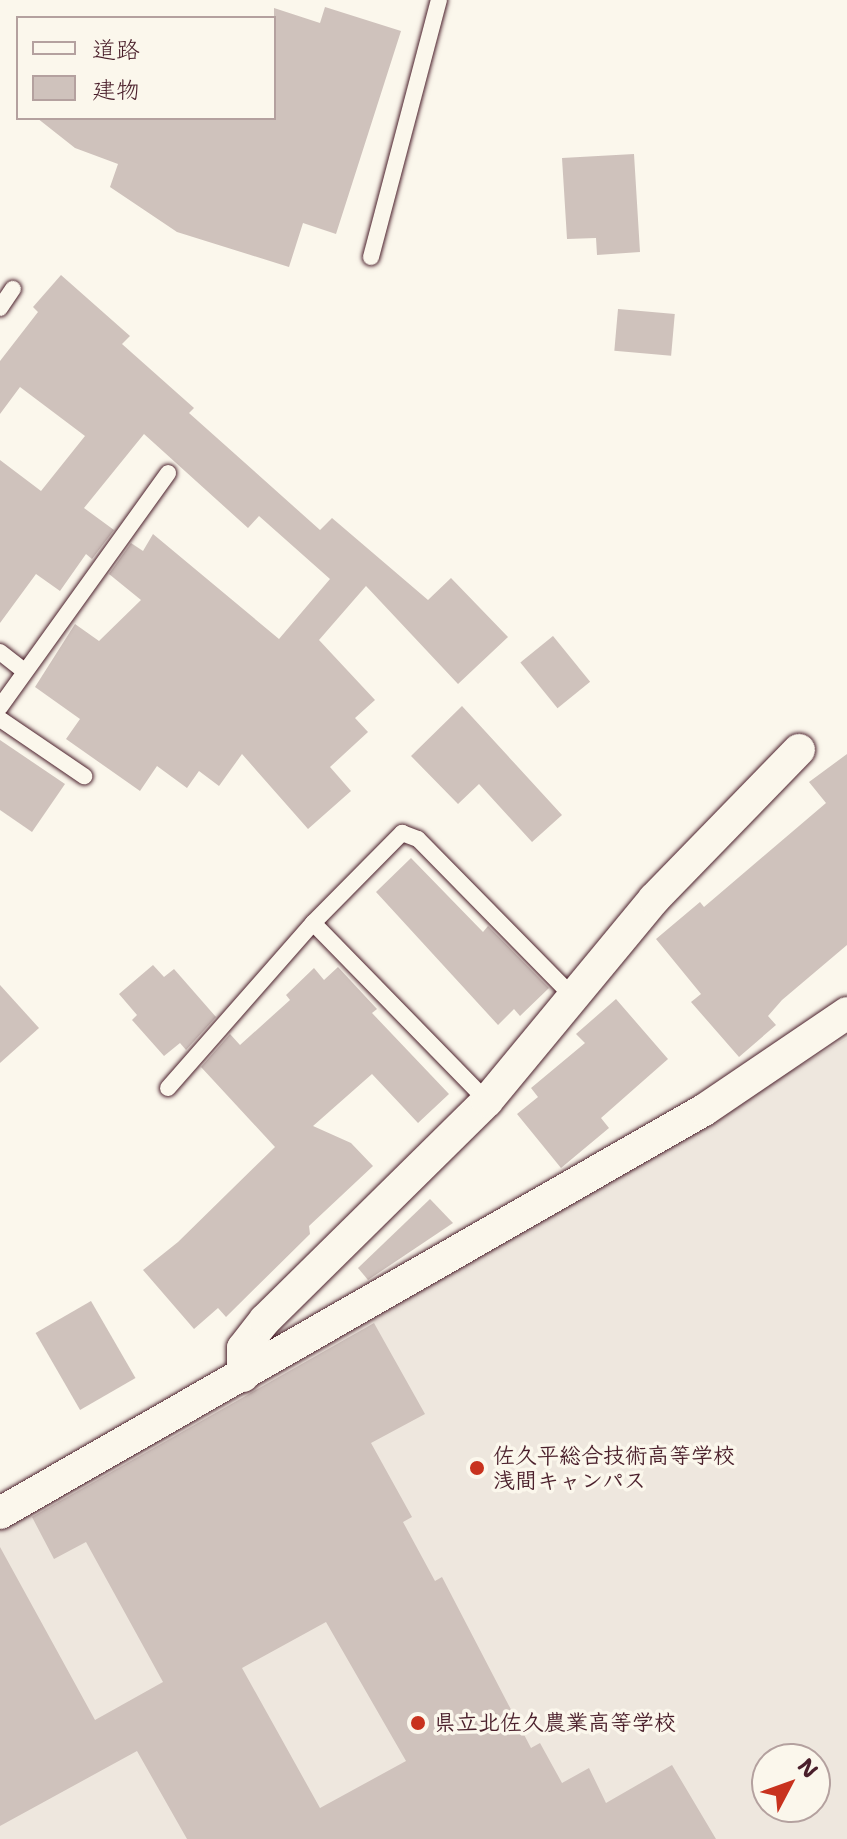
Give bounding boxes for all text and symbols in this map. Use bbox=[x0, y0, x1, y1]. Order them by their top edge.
legend bbox=[16, 16, 276, 120]
text: 道路 bbox=[92, 34, 140, 66]
text: 建物 bbox=[92, 74, 140, 106]
place label: 佐久平総合技術高等学校 浅間キャンパス bbox=[493, 1442, 735, 1494]
marker: 佐久平総合技術高等学校 浅間キャンパス bbox=[468, 1459, 486, 1477]
place label: 県立北佐久農業高等学校 bbox=[434, 1710, 676, 1736]
marker: 県立北佐久農業高等学校 bbox=[409, 1714, 427, 1732]
north arrow bbox=[751, 1743, 831, 1823]
text: N bbox=[791, 1752, 825, 1784]

